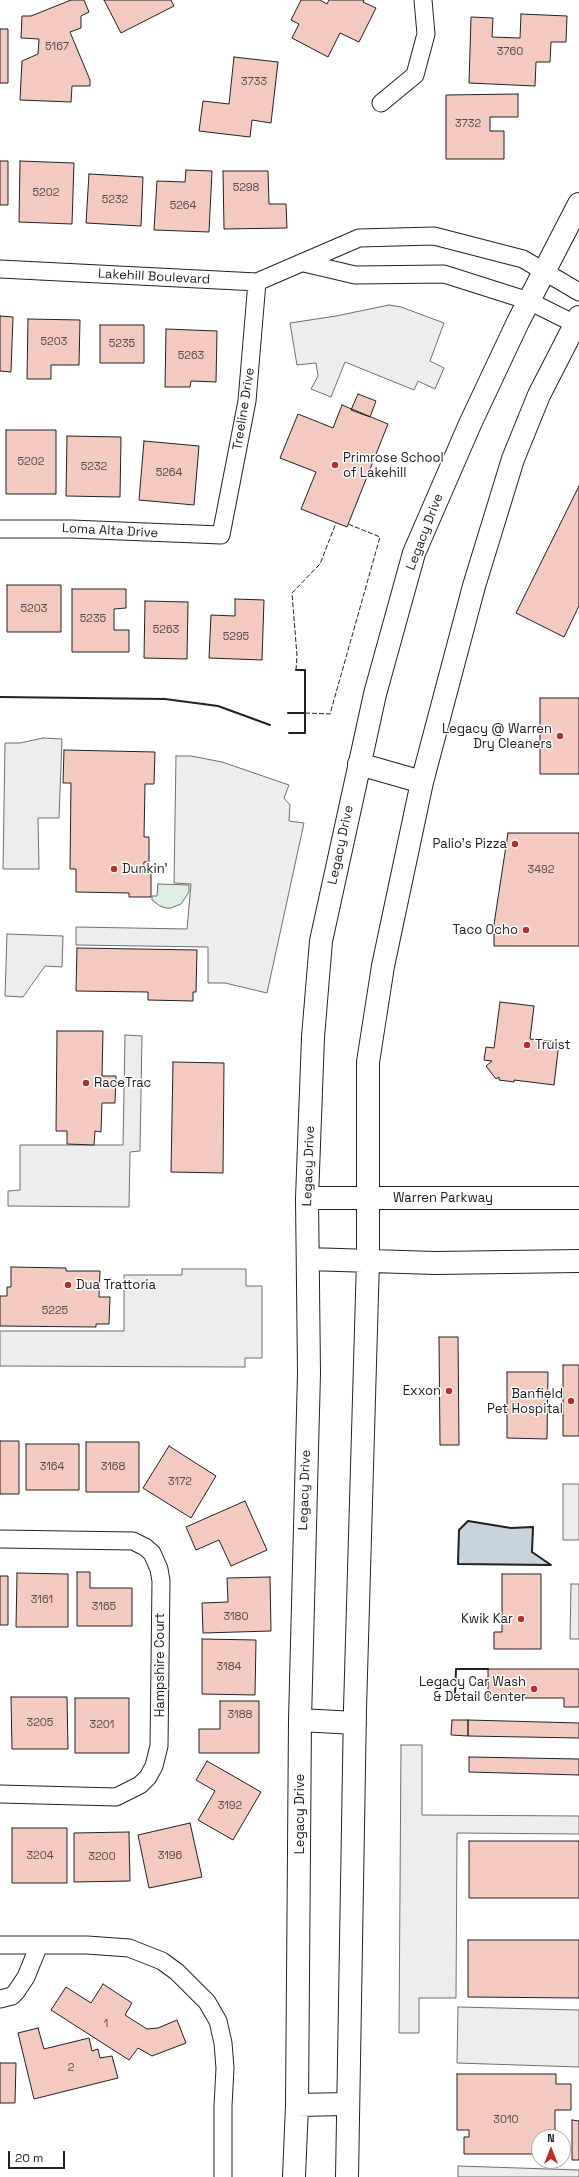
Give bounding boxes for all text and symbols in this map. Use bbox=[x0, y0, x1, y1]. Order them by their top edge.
house number: 5167 bbox=[45, 40, 69, 54]
house number: 3760 bbox=[497, 45, 523, 59]
house number: 3733 bbox=[241, 75, 267, 89]
house number: 3732 bbox=[455, 117, 481, 131]
house number: 5298 bbox=[233, 181, 259, 195]
house number: 5202 bbox=[33, 186, 59, 200]
house number: 5232 bbox=[102, 193, 128, 207]
house number: 5264 bbox=[170, 199, 196, 213]
street label: Lakehill Boulevard bbox=[98, 266, 210, 288]
house number: 5203 bbox=[41, 335, 67, 349]
house number: 5235 bbox=[109, 337, 135, 351]
house number: 5263 bbox=[178, 349, 204, 363]
street label: Treeline Drive bbox=[230, 367, 258, 451]
place label: Primrose School of Lakehill bbox=[343, 450, 444, 481]
house number: 5202 bbox=[18, 455, 44, 469]
house number: 5232 bbox=[81, 460, 107, 474]
marker: Primrose School of Lakehill bbox=[330, 460, 340, 470]
house number: 5264 bbox=[156, 466, 182, 480]
street label: Legacy Drive bbox=[403, 492, 447, 572]
street label: Loma Alta Drive bbox=[61, 521, 159, 541]
house number: 5203 bbox=[21, 602, 47, 616]
house number: 5235 bbox=[80, 612, 106, 626]
house number: 5263 bbox=[153, 623, 179, 637]
house number: 5295 bbox=[223, 630, 249, 644]
place label: Legacy @ Warren Dry Cleaners bbox=[442, 721, 552, 752]
marker: Legacy @ Warren Dry Cleaners bbox=[555, 731, 565, 741]
street label: Legacy Drive bbox=[325, 804, 357, 886]
place label: Palio's Pizza bbox=[432, 836, 507, 852]
marker: Palio's Pizza bbox=[510, 839, 520, 849]
place label: Dunkin' bbox=[122, 861, 168, 877]
house number: 3492 bbox=[528, 863, 554, 877]
marker: Dunkin' bbox=[109, 864, 119, 874]
place label: Taco Ocho bbox=[453, 922, 518, 938]
marker: Taco Ocho bbox=[521, 925, 531, 935]
place label: Truist bbox=[535, 1037, 570, 1053]
marker: Truist bbox=[522, 1040, 532, 1050]
place label: RaceTrac bbox=[94, 1075, 151, 1091]
marker: RaceTrac bbox=[81, 1078, 91, 1088]
street label: Legacy Drive bbox=[300, 1125, 318, 1207]
street label: Warren Parkway bbox=[393, 1190, 493, 1206]
place label: Dua Trattoria bbox=[76, 1277, 156, 1293]
marker: Dua Trattoria bbox=[63, 1280, 73, 1290]
house number: 5225 bbox=[42, 1304, 68, 1318]
place label: Exxon bbox=[403, 1383, 441, 1399]
marker: Exxon bbox=[444, 1386, 454, 1396]
place label: Banfield Pet Hospital bbox=[487, 1386, 563, 1417]
marker: Banfield Pet Hospital bbox=[566, 1396, 576, 1406]
street label: Legacy Drive bbox=[296, 1449, 314, 1531]
house number: 3164 bbox=[40, 1460, 64, 1474]
house number: 3168 bbox=[101, 1460, 125, 1474]
house number: 3172 bbox=[168, 1475, 192, 1489]
house number: 3161 bbox=[31, 1593, 53, 1607]
house number: 3165 bbox=[92, 1600, 116, 1614]
house number: 3180 bbox=[224, 1610, 248, 1624]
place label: Kwik Kar bbox=[461, 1611, 513, 1627]
street label: Hampshire Court bbox=[152, 1613, 168, 1717]
marker: Kwik Kar bbox=[516, 1614, 526, 1624]
house number: 3184 bbox=[217, 1660, 241, 1674]
place label: Legacy Car Wash & Detail Center bbox=[419, 1674, 526, 1705]
marker: Legacy Car Wash & Detail Center bbox=[529, 1684, 539, 1694]
house number: 3188 bbox=[228, 1708, 252, 1722]
house number: 3205 bbox=[27, 1716, 53, 1730]
house number: 3201 bbox=[90, 1718, 114, 1732]
street label: Legacy Drive bbox=[292, 1774, 308, 1854]
house number: 3192 bbox=[218, 1799, 242, 1813]
house number: 3204 bbox=[26, 1849, 54, 1863]
house number: 3196 bbox=[158, 1849, 182, 1863]
house number: 3200 bbox=[88, 1850, 116, 1864]
house number: 1 bbox=[104, 2017, 108, 2031]
house number: 2 bbox=[68, 2061, 74, 2075]
house number: 3010 bbox=[493, 2113, 519, 2127]
north arrow bbox=[531, 2129, 571, 2169]
text: N bbox=[547, 2131, 555, 2145]
scale bar bbox=[10, 2143, 67, 2169]
text: 20 m bbox=[15, 2150, 43, 2166]

